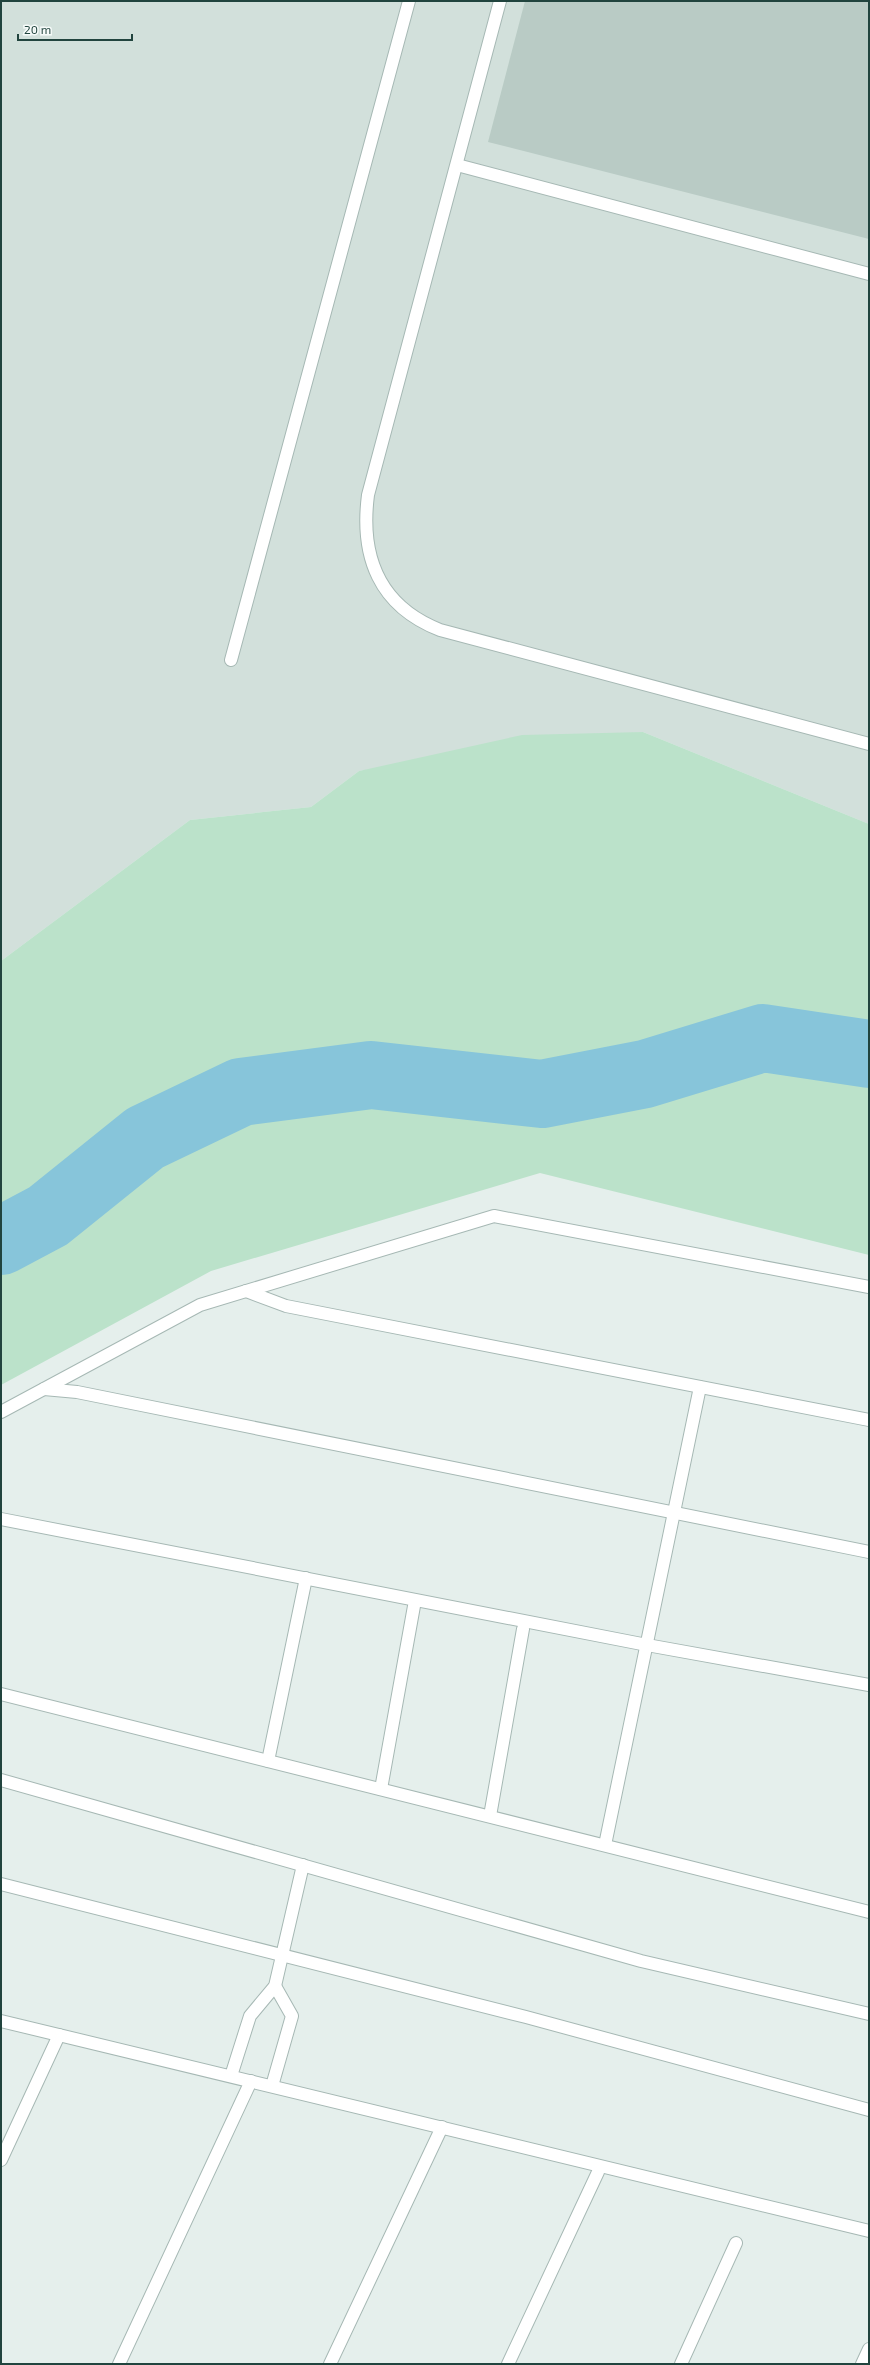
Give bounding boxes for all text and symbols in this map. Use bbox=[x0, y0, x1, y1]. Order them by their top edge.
scale bar bbox=[18, 16, 132, 42]
text: 20 m bbox=[24, 22, 51, 36]

